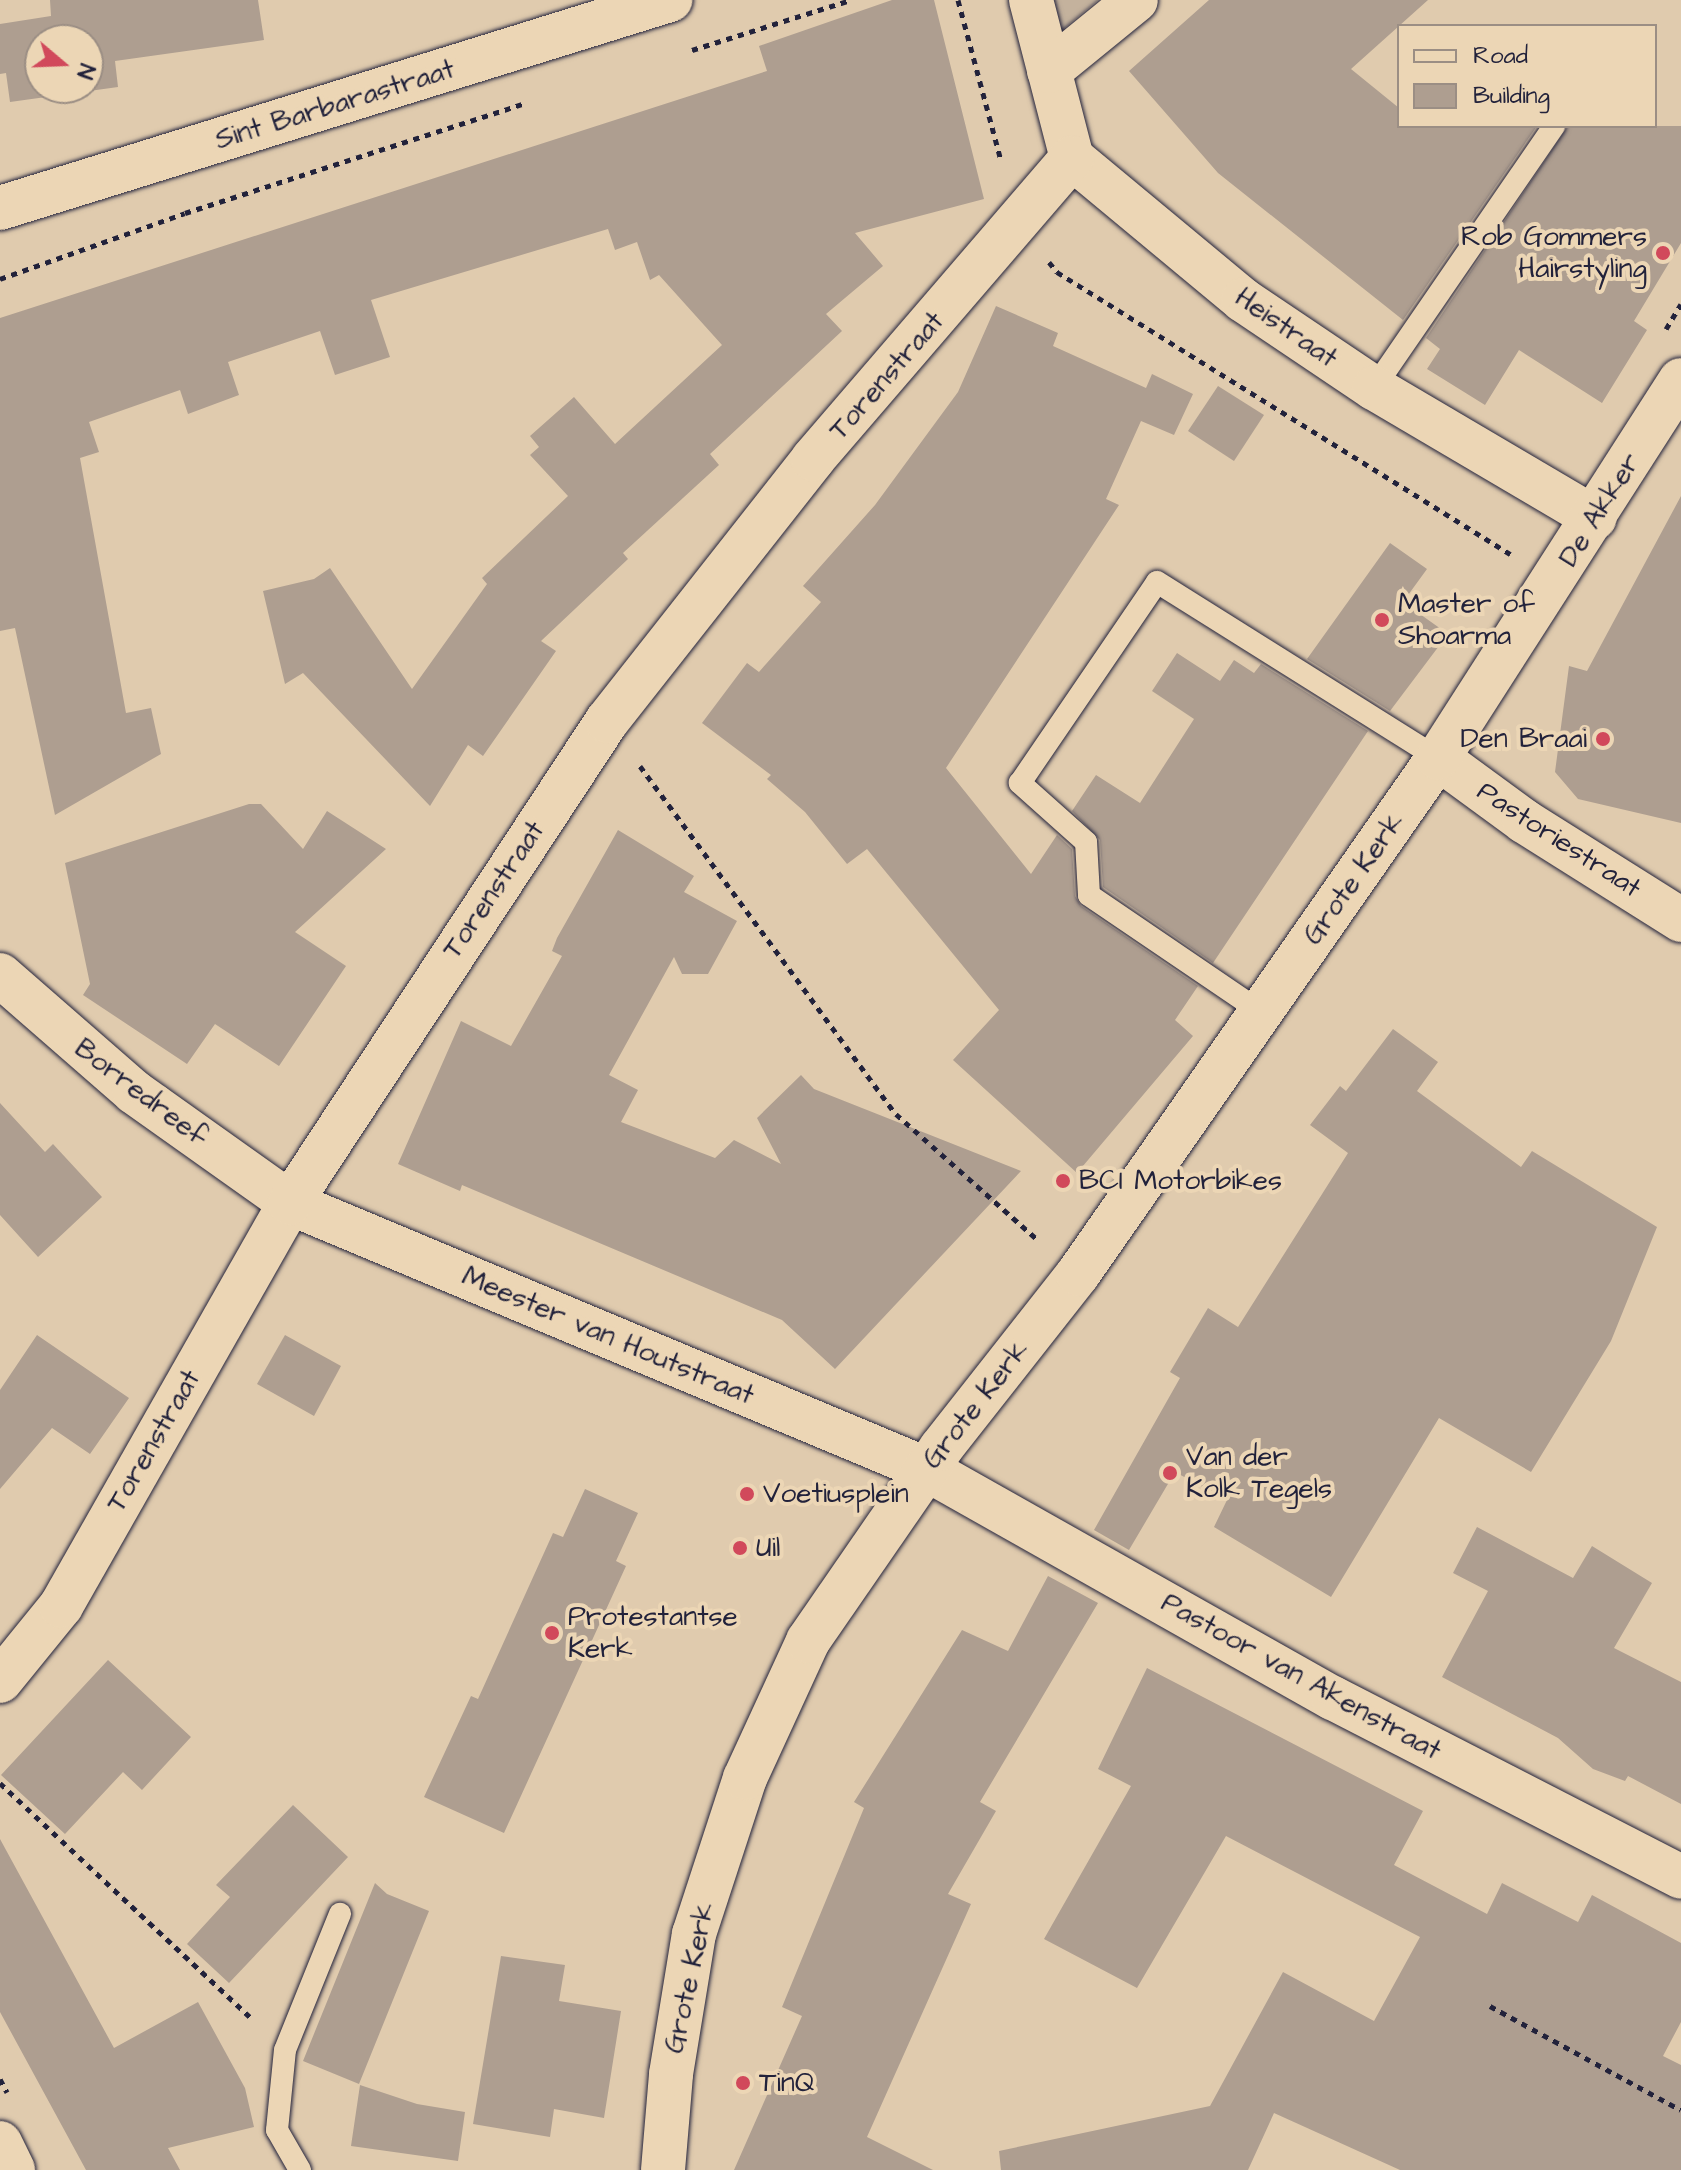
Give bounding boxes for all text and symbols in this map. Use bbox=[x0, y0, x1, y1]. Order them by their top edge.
north arrow bbox=[24, 24, 104, 104]
legend bbox=[1397, 24, 1657, 128]
text: Road bbox=[1473, 39, 1528, 73]
street label: Sint Barbarastraat bbox=[211, 53, 459, 157]
text: N bbox=[68, 60, 102, 83]
text: Building bbox=[1473, 79, 1550, 113]
place label: Rob Gommers Hairstyling bbox=[1461, 220, 1647, 286]
marker: Rob Gommers Hairstyling bbox=[1654, 244, 1672, 262]
street label: Heistraat bbox=[1228, 281, 1344, 375]
street label: Torenstraat bbox=[822, 305, 952, 447]
street label: De Akker bbox=[1552, 447, 1648, 573]
place label: Master of Shoarma bbox=[1398, 587, 1535, 653]
marker: Master of Shoarma bbox=[1373, 611, 1391, 629]
place label: Den Braai bbox=[1460, 722, 1587, 756]
marker: Den Braai bbox=[1594, 730, 1612, 748]
street label: Pastoriestraat bbox=[1471, 775, 1647, 905]
street label: Grote Kerk bbox=[1296, 807, 1412, 951]
street label: Torenstraat bbox=[436, 815, 552, 965]
street label: Borredreef bbox=[68, 1032, 214, 1154]
place label: BCI Motorbikes bbox=[1079, 1164, 1282, 1198]
marker: BCI Motorbikes bbox=[1054, 1172, 1072, 1190]
street label: Meester van Houtstraat bbox=[457, 1259, 759, 1413]
street label: Grote Kerk bbox=[916, 1334, 1036, 1476]
street label: Torenstraat bbox=[100, 1364, 208, 1518]
place label: Van der Kolk Tegels bbox=[1186, 1440, 1332, 1506]
marker: Van der Kolk Tegels bbox=[1161, 1464, 1179, 1482]
place label: Voetiusplein bbox=[763, 1477, 909, 1511]
marker: Voetiusplein bbox=[738, 1485, 756, 1503]
place label: Uil bbox=[756, 1531, 780, 1565]
marker: Uil bbox=[731, 1539, 749, 1557]
street label: Pastoor van Akenstraat bbox=[1155, 1586, 1447, 1768]
place label: Protestantse Kerk bbox=[568, 1600, 738, 1666]
marker: Protestantse Kerk bbox=[543, 1624, 561, 1642]
street label: Grote Kerk bbox=[658, 1900, 722, 2056]
place label: TinQ bbox=[759, 2066, 815, 2100]
marker: TinQ bbox=[734, 2074, 752, 2092]

